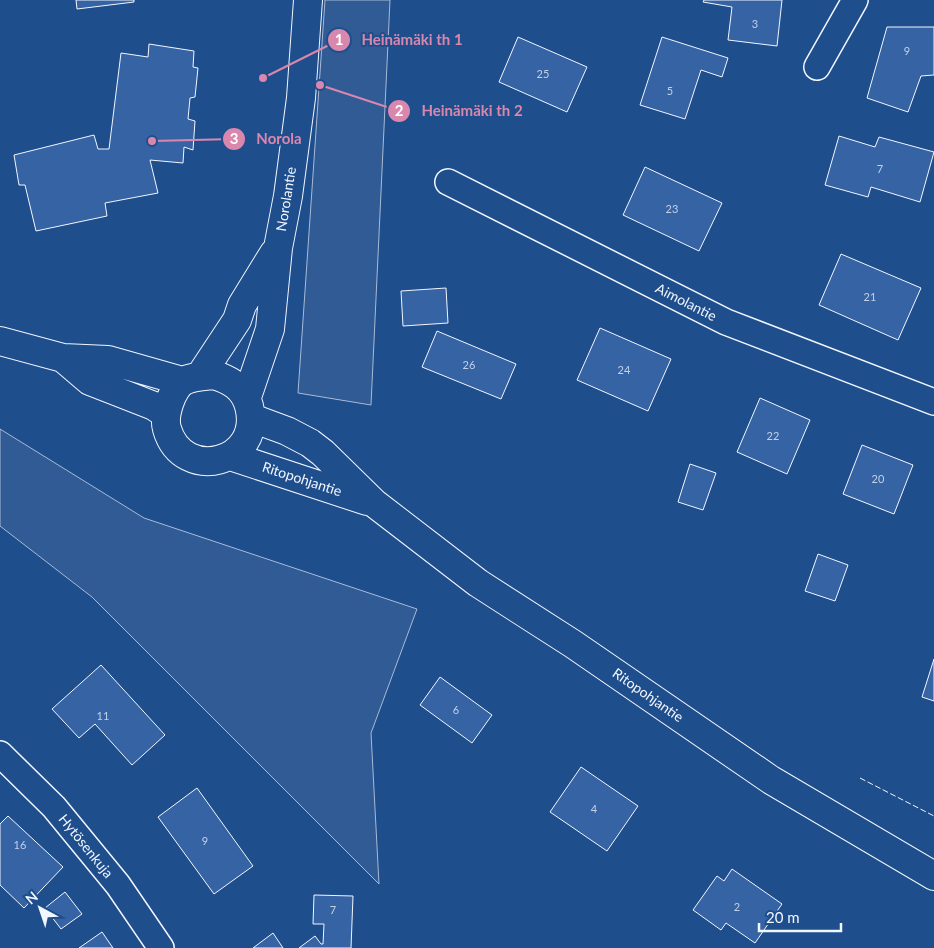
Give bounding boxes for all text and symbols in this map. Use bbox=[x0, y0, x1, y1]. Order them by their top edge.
house number: 3 bbox=[752, 17, 758, 30]
callout: Heinämäki th 1 bbox=[326, 25, 472, 55]
text: 1 bbox=[335, 30, 343, 48]
text: Heinämäki th 1 bbox=[361, 30, 463, 48]
house number: 9 bbox=[904, 44, 910, 57]
house number: 25 bbox=[537, 67, 549, 80]
house number: 5 bbox=[667, 84, 673, 97]
callout: Heinämäki th 2 bbox=[386, 96, 532, 126]
text: 2 bbox=[395, 101, 404, 119]
text: Heinämäki th 2 bbox=[421, 101, 523, 119]
callout: Norola bbox=[222, 124, 312, 154]
text: 3 bbox=[230, 129, 238, 147]
text: Norola bbox=[256, 129, 302, 147]
house number: 7 bbox=[877, 162, 883, 175]
street label: Norolantie bbox=[272, 165, 299, 232]
house number: 23 bbox=[666, 202, 678, 215]
street label: Aimolantie bbox=[653, 279, 720, 324]
house number: 21 bbox=[864, 290, 876, 303]
house number: 26 bbox=[463, 358, 475, 371]
house number: 24 bbox=[618, 363, 631, 376]
house number: 22 bbox=[767, 429, 779, 442]
street label: Ritopohjantie bbox=[260, 458, 344, 499]
house number: 20 bbox=[872, 472, 885, 485]
street label: Ritopohjantie bbox=[610, 664, 687, 725]
house number: 6 bbox=[453, 703, 459, 716]
house number: 11 bbox=[97, 709, 109, 722]
house number: 4 bbox=[591, 802, 598, 815]
street label: Hytösenkuja bbox=[55, 810, 117, 881]
house number: 9 bbox=[202, 834, 208, 847]
house number: 16 bbox=[14, 838, 26, 851]
north arrow bbox=[15, 883, 65, 933]
text: N bbox=[22, 888, 41, 908]
house number: 2 bbox=[734, 900, 740, 913]
scale bar bbox=[759, 900, 842, 932]
house number: 7 bbox=[330, 903, 336, 916]
text: 20 m bbox=[766, 908, 800, 926]

